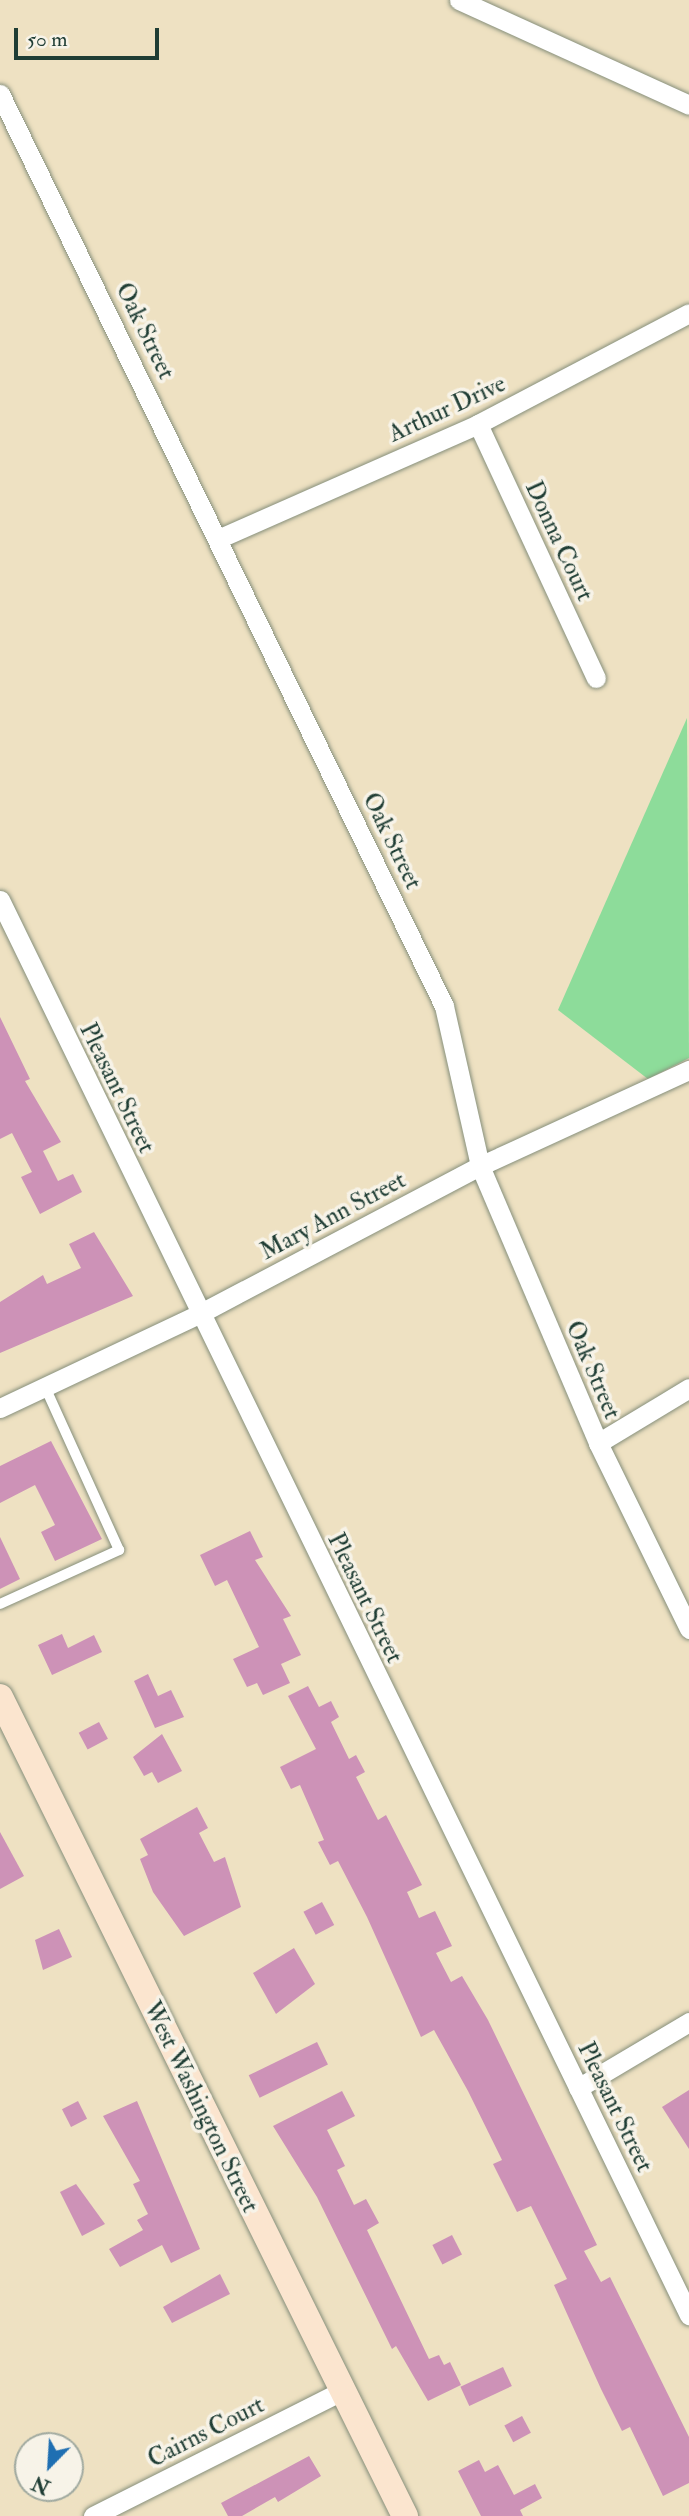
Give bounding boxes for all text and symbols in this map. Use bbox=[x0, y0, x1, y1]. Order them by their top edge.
scale bar bbox=[18, 14, 163, 58]
text: 50 m bbox=[27, 26, 68, 53]
street label: Oak Street bbox=[109, 278, 181, 384]
street label: Arthur Drive bbox=[384, 369, 510, 449]
street label: Donna Court bbox=[519, 476, 599, 606]
street label: Oak Street bbox=[356, 788, 428, 894]
street label: Pleasant Street bbox=[73, 1018, 161, 1158]
street label: Mary Ann Street bbox=[255, 1166, 411, 1266]
street label: Oak Street bbox=[559, 1317, 627, 1423]
street label: Pleasant Street bbox=[321, 1528, 409, 1668]
street label: West Washington Street bbox=[137, 1997, 265, 2217]
street label: Pleasant Street bbox=[571, 2037, 659, 2177]
street label: Cairns Court bbox=[143, 2390, 269, 2474]
north arrow bbox=[14, 2432, 84, 2502]
text: N bbox=[29, 2470, 54, 2499]

